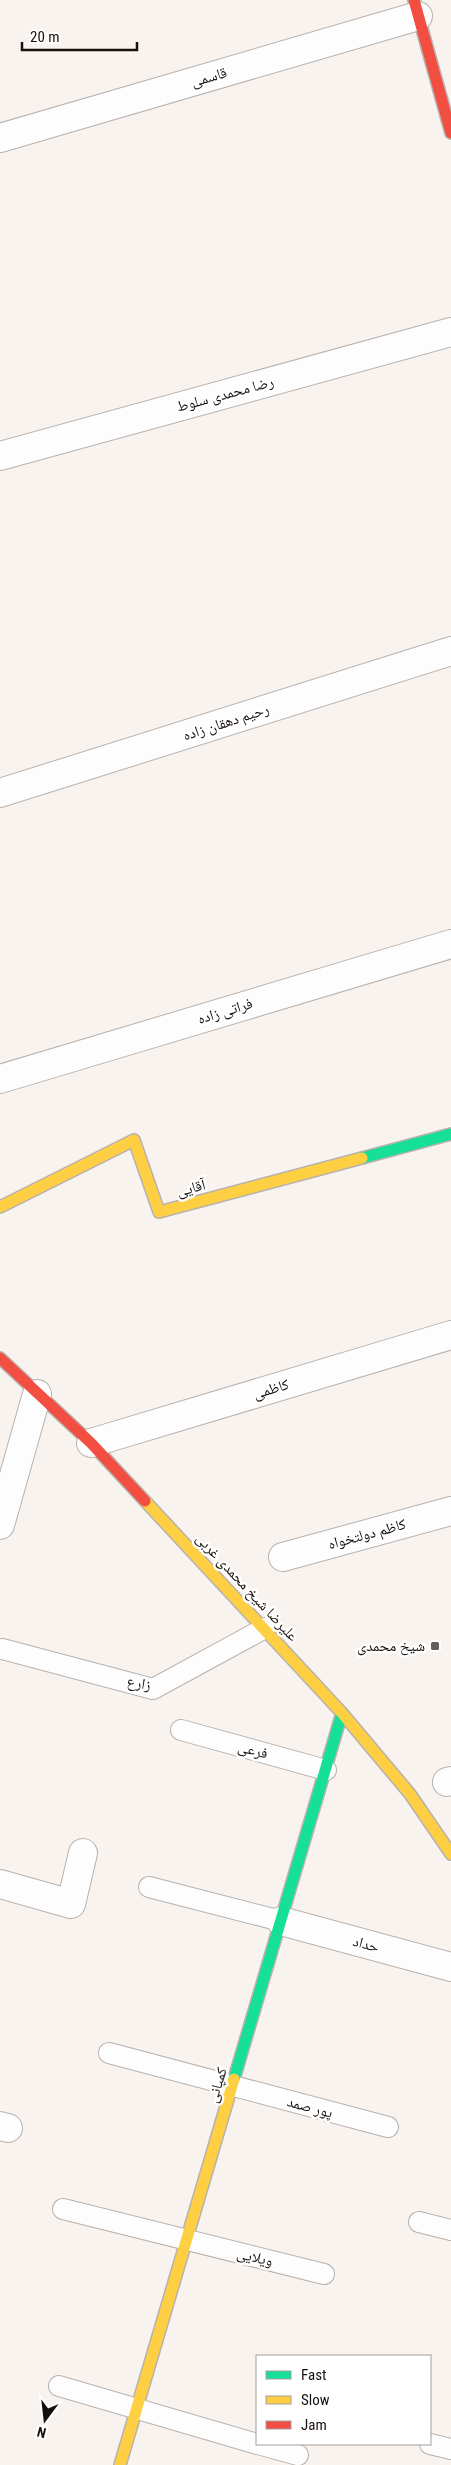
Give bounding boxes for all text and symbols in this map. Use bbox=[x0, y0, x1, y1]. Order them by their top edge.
scale bar bbox=[22, 20, 138, 52]
text: 20 m bbox=[30, 28, 60, 46]
street label: قاسمی bbox=[189, 63, 229, 92]
street label: رضا محمدی سلوط bbox=[174, 372, 276, 417]
street label: رحیم دهقان زاده bbox=[181, 700, 272, 745]
street label: فراتی زاده bbox=[195, 994, 255, 1029]
street label: آقایی bbox=[175, 1175, 209, 1201]
street label: کاظمی bbox=[251, 1375, 291, 1404]
street label: کاظم دولتخواه bbox=[326, 1515, 408, 1554]
street label: علیرضا شیخ محمدی غربی bbox=[191, 1529, 302, 1646]
place label: شیخ محمدی bbox=[357, 1637, 425, 1656]
marker: شیخ محمدی bbox=[429, 1640, 441, 1652]
street label: زارع bbox=[125, 1672, 153, 1695]
street label: فرعی bbox=[236, 1737, 270, 1764]
street label: حداد bbox=[351, 1932, 382, 1956]
street label: کمپانی bbox=[203, 2065, 232, 2105]
street label: پور صمد bbox=[285, 2092, 335, 2122]
street label: ویلایی bbox=[235, 2244, 275, 2271]
legend bbox=[256, 2355, 431, 2445]
text: Fast bbox=[301, 2366, 326, 2384]
text: Slow bbox=[301, 2391, 330, 2409]
north arrow bbox=[20, 2395, 70, 2445]
text: Jam bbox=[301, 2416, 327, 2434]
text: N bbox=[35, 2424, 48, 2441]

